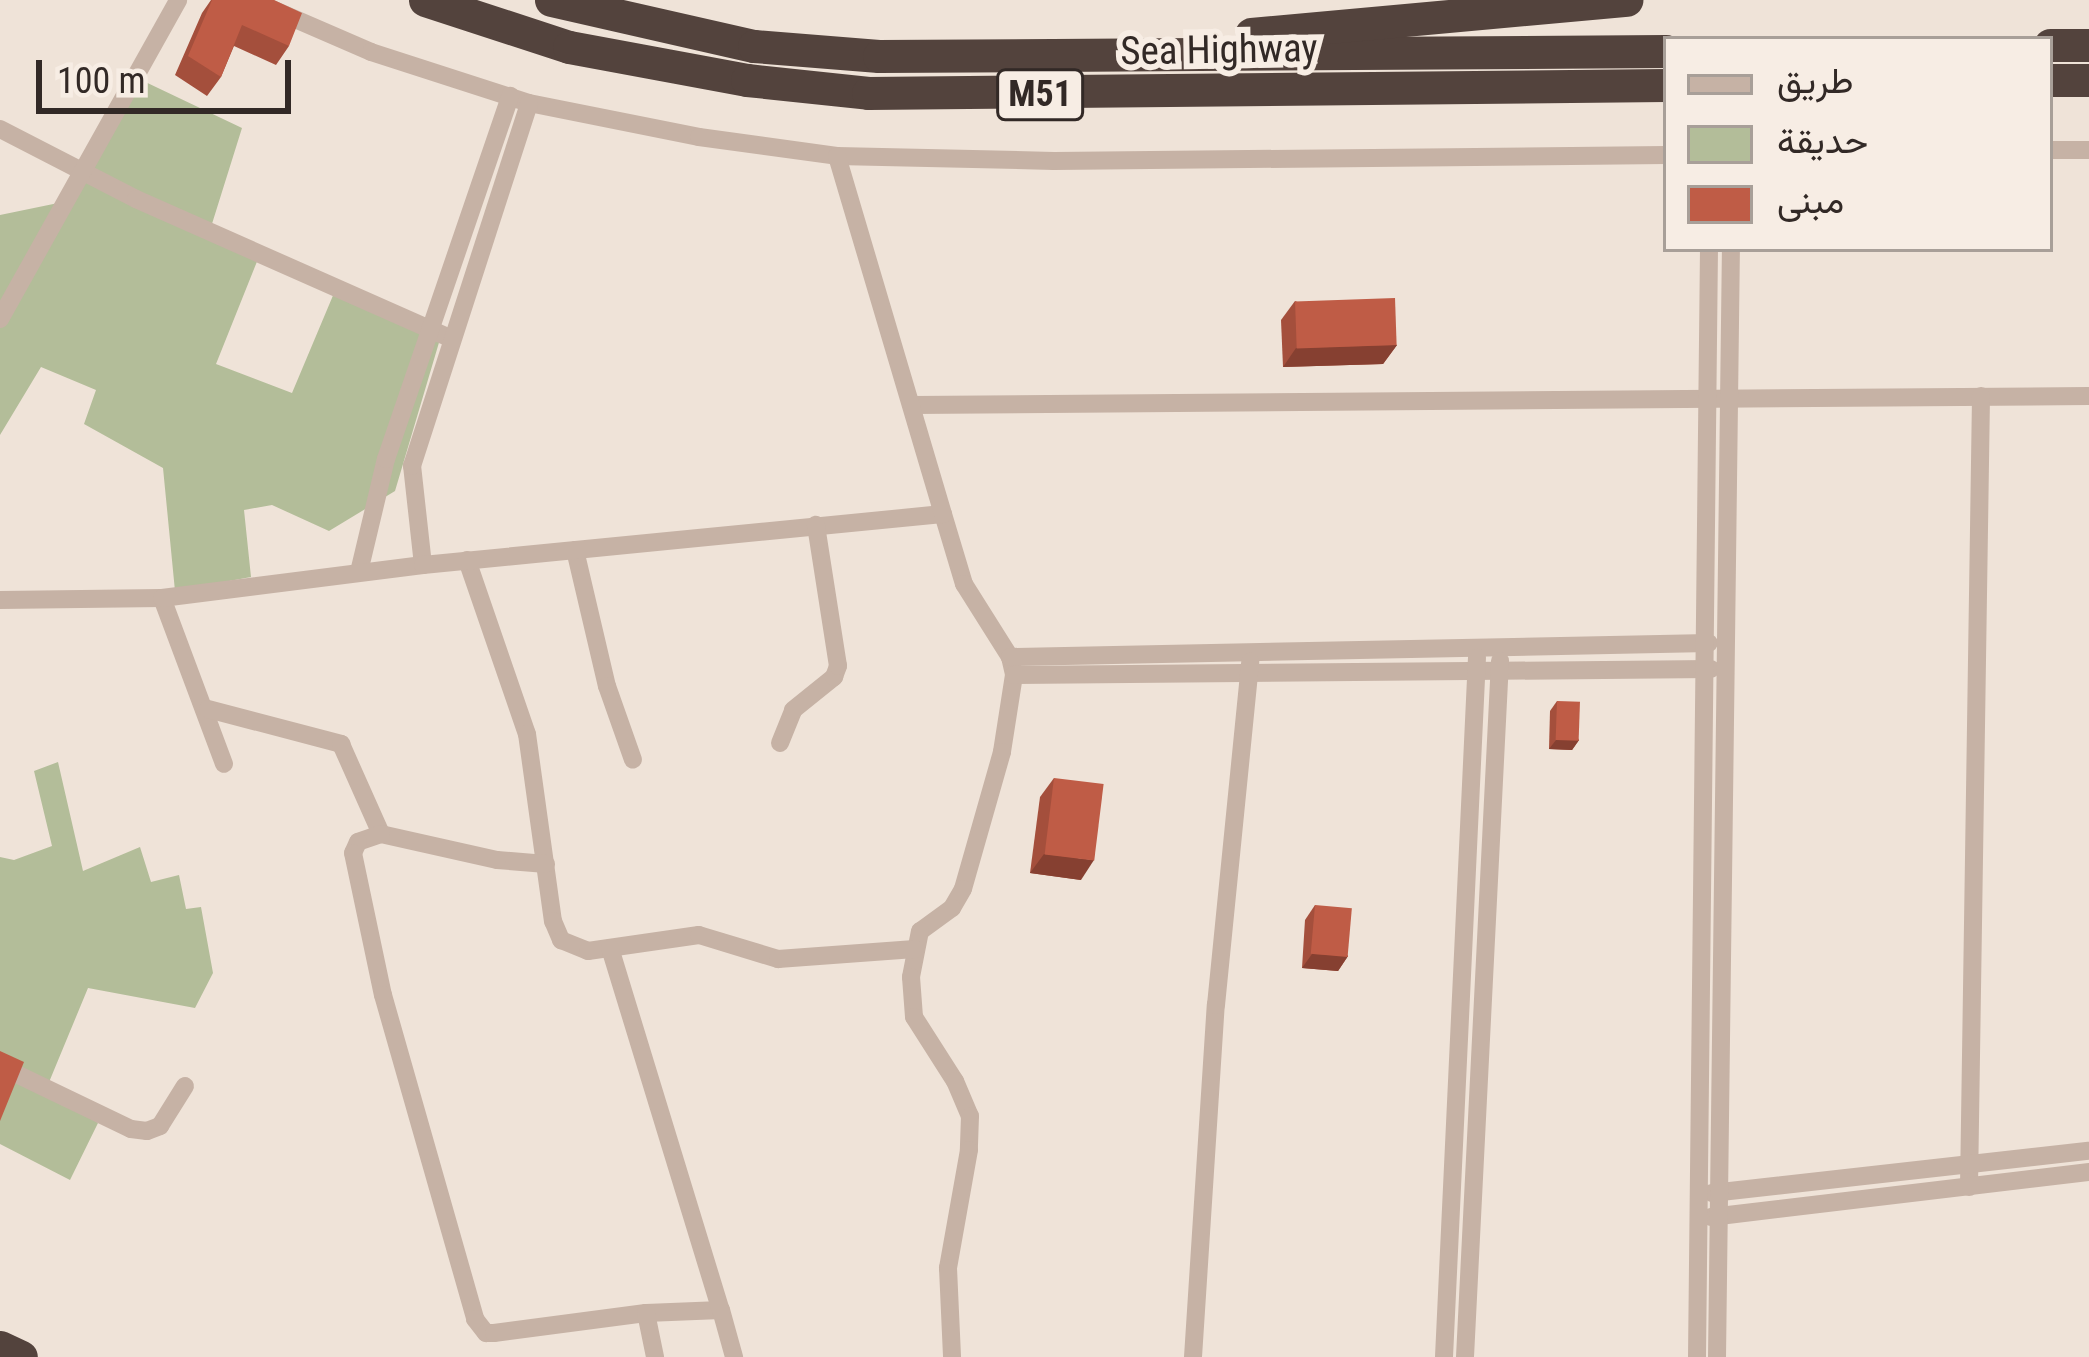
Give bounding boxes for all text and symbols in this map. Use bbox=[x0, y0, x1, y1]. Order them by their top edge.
street label: Sea Highway bbox=[1120, 25, 1318, 75]
scale bar bbox=[42, 36, 297, 110]
legend bbox=[1663, 36, 2053, 252]
text: 100 m bbox=[57, 60, 146, 102]
text: طريق bbox=[1777, 60, 1853, 102]
road number: M51 bbox=[995, 65, 1085, 125]
text: حديقة bbox=[1777, 120, 1868, 162]
text: مبنى bbox=[1777, 180, 1844, 222]

